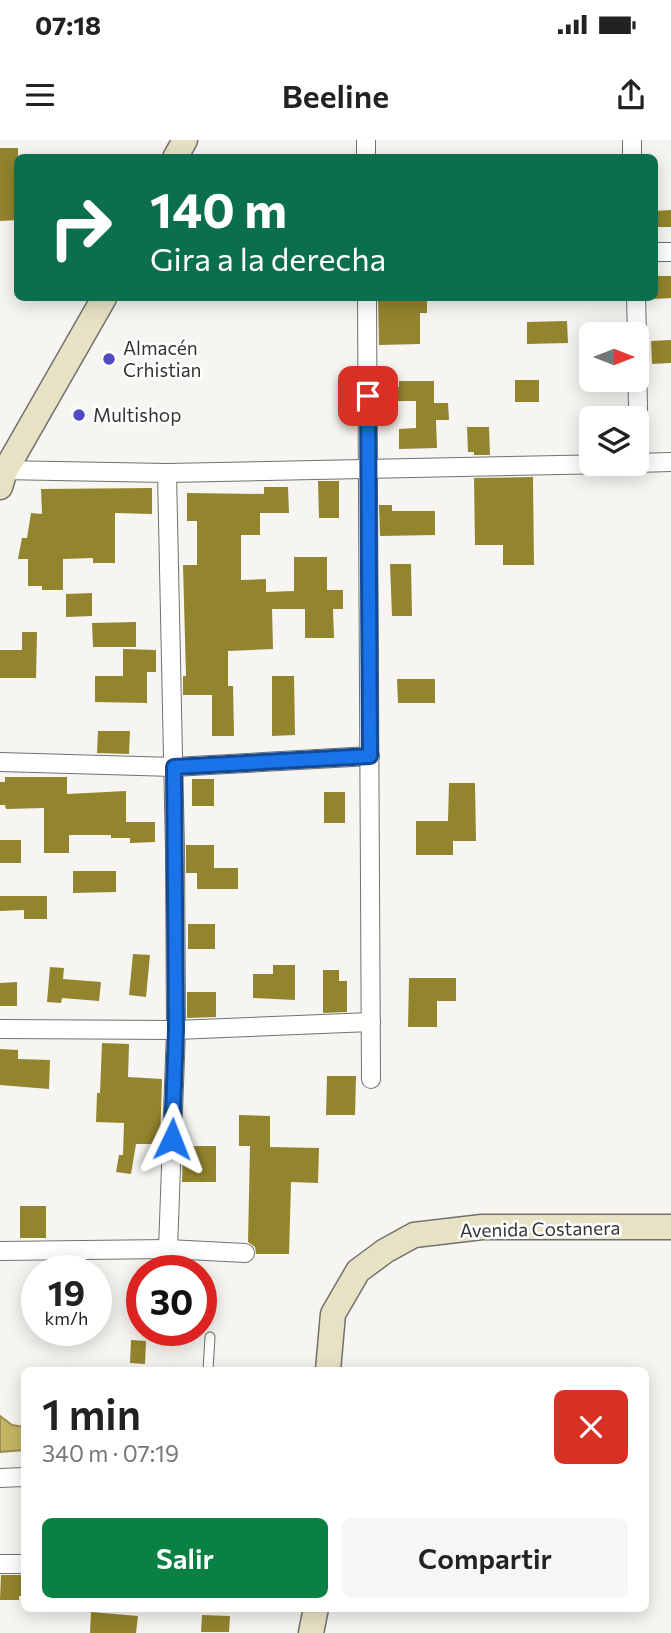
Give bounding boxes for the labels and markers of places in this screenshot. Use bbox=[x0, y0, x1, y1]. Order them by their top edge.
place label: Almacén Crhistian bbox=[123, 336, 201, 381]
marker: Almacén Crhistian bbox=[101, 351, 117, 367]
pin bbox=[338, 366, 398, 426]
place label: Multishop bbox=[93, 403, 181, 426]
marker: Multishop bbox=[71, 407, 87, 423]

